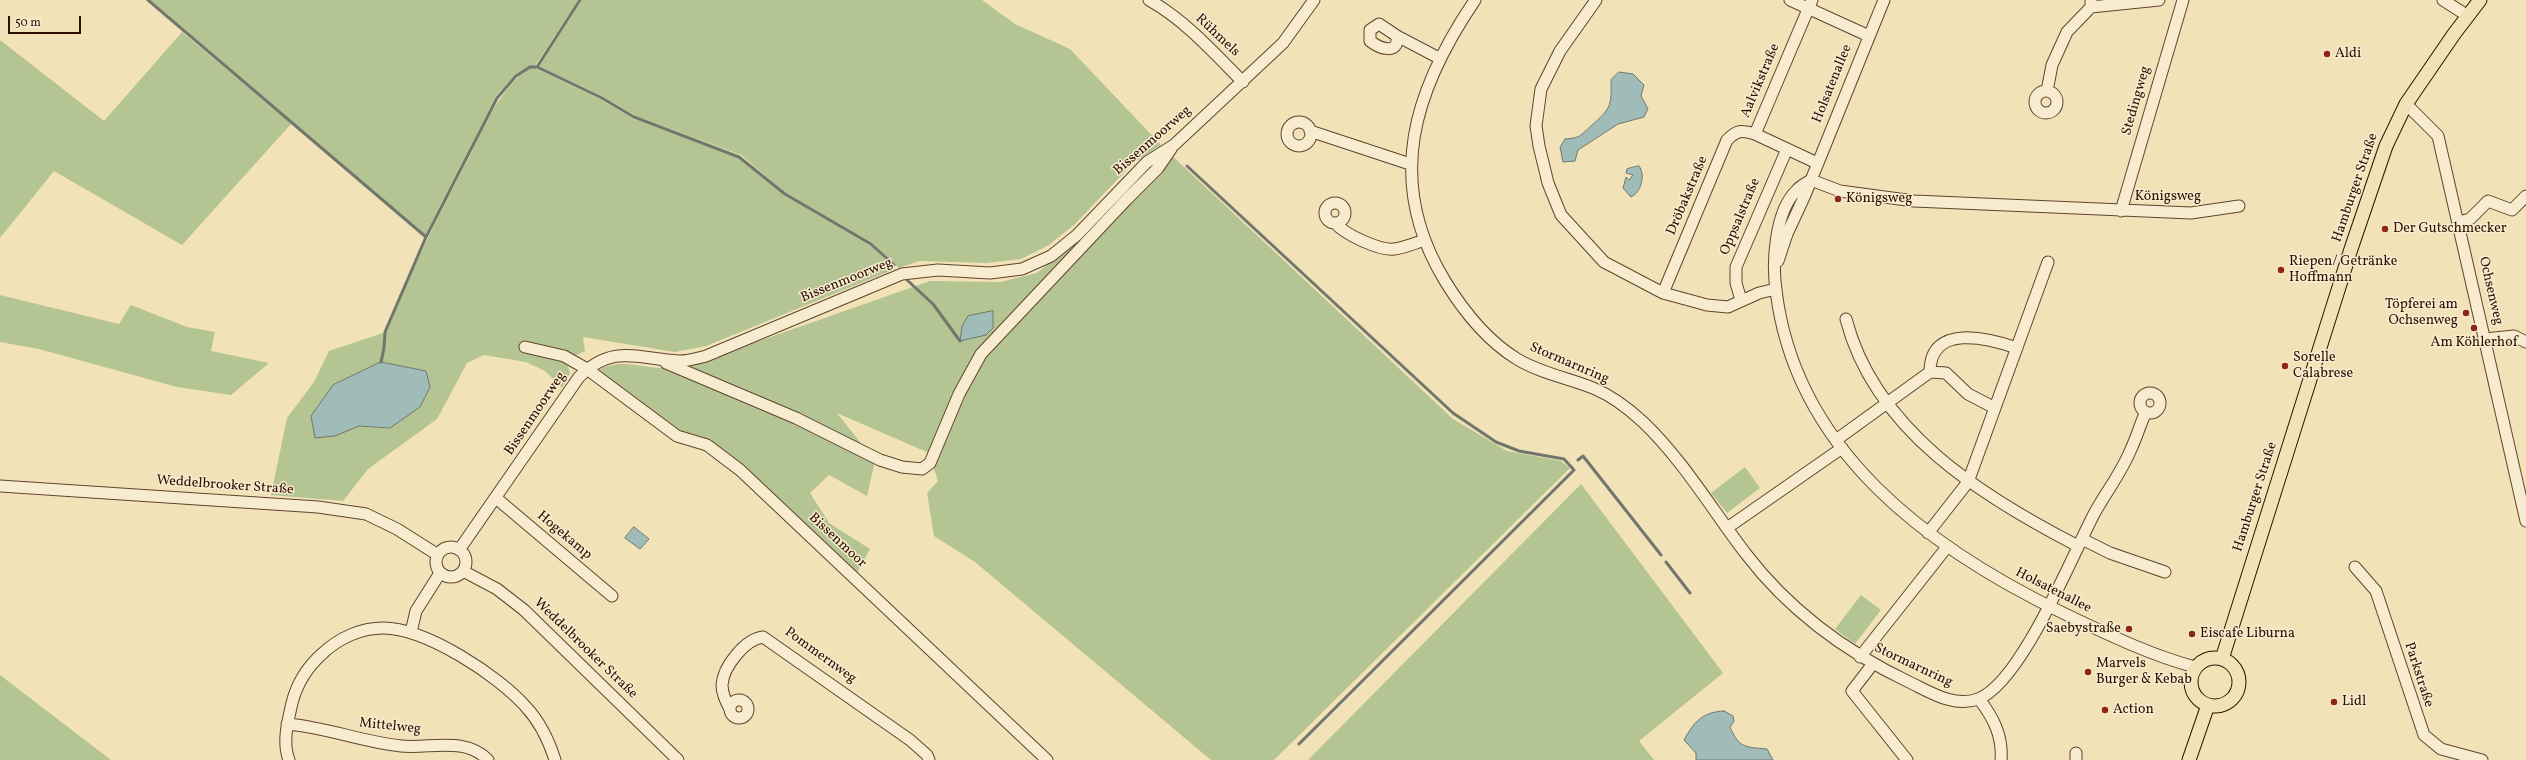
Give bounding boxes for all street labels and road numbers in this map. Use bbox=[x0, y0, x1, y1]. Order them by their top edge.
street label: Rühmels bbox=[1191, 11, 1243, 61]
street label: Aalvikstraße bbox=[1738, 41, 1784, 121]
street label: Holsatenallee bbox=[1810, 42, 1856, 126]
street label: Stedingweg bbox=[2119, 64, 2155, 138]
street label: Bissenmoorweg bbox=[1111, 103, 1195, 179]
street label: Hamburger Straße bbox=[2329, 131, 2383, 245]
street label: Dröbakstraße bbox=[1664, 154, 1712, 238]
street label: Oppsalstraße bbox=[1717, 176, 1765, 258]
street label: Königsweg bbox=[2135, 189, 2201, 205]
street label: Bissenmoorweg bbox=[799, 255, 895, 307]
street label: Ochsenweg bbox=[2474, 255, 2506, 327]
street label: Stormarnring bbox=[1527, 340, 1611, 388]
street label: Bissenmoorweg bbox=[502, 369, 570, 459]
street label: Hamburger Straße bbox=[2230, 440, 2282, 554]
street label: Weddelbrooker Straße bbox=[156, 473, 294, 499]
street label: Hogekamp bbox=[533, 508, 595, 564]
street label: Bissenmoor bbox=[805, 510, 869, 572]
street label: Holsatenallee bbox=[2012, 565, 2094, 617]
street label: Weddelbrooker Straße bbox=[530, 595, 640, 703]
street label: Pommernweg bbox=[781, 624, 859, 688]
street label: Stormarnring bbox=[1871, 640, 1955, 692]
street label: Parkstraße bbox=[2400, 640, 2436, 710]
street label: Mittelweg bbox=[358, 715, 422, 739]

